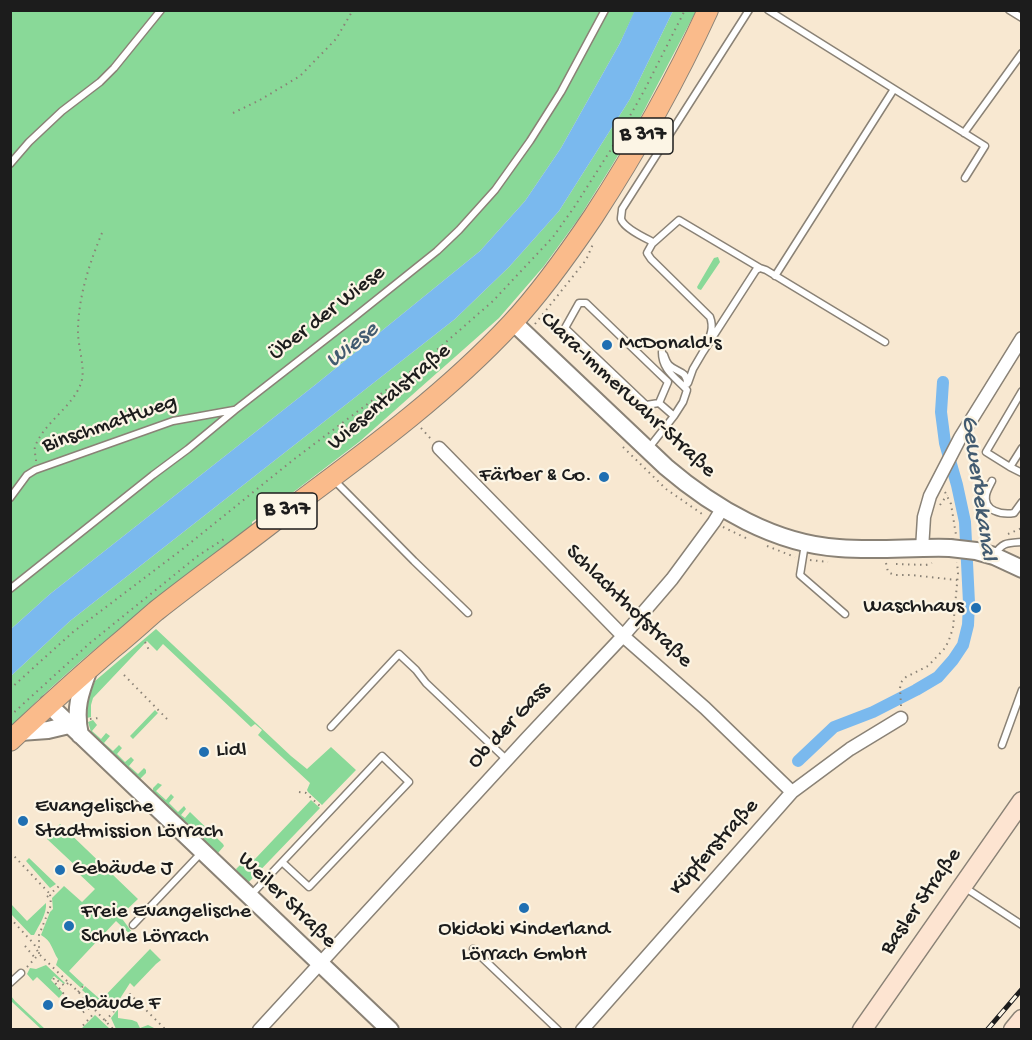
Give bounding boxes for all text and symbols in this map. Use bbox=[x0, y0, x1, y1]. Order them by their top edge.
road number: B 317 bbox=[613, 118, 673, 154]
street label: Über der Wiese bbox=[265, 260, 391, 368]
street label: Clara-Immerwahr-Straße bbox=[533, 307, 721, 485]
water label: Wiese bbox=[321, 316, 385, 376]
place label: McDonald's bbox=[619, 332, 722, 358]
marker: McDonald's bbox=[600, 338, 614, 352]
street label: Wiesentalstraße bbox=[323, 339, 457, 457]
street label: Binschmattweg bbox=[39, 390, 181, 460]
water label: Gewerbekanal bbox=[953, 414, 1001, 562]
place label: Färber & Co. bbox=[479, 464, 592, 490]
marker: Färber & Co. bbox=[597, 470, 611, 484]
road number: B 317 bbox=[257, 493, 317, 529]
street label: Schlachthofstraße bbox=[559, 540, 697, 674]
place label: Waschhaus bbox=[863, 595, 964, 621]
marker: Waschhaus bbox=[969, 601, 983, 615]
street label: Ob der Gass bbox=[463, 677, 557, 775]
place label: Lidl bbox=[216, 739, 247, 765]
marker: Lidl bbox=[197, 745, 211, 759]
street label: Küpferstraße bbox=[665, 794, 765, 902]
place label: Evangelische Stadtmission Lörrach bbox=[35, 795, 223, 846]
marker: Evangelische Stadtmission Lörrach bbox=[16, 814, 30, 828]
street label: Basler Straße bbox=[875, 843, 969, 961]
street label: Weiler Straße bbox=[231, 847, 341, 955]
place label: Gebäude J bbox=[72, 857, 172, 883]
marker: Gebäude J bbox=[53, 863, 67, 877]
place label: Freie Evangelische Schule Lörrach bbox=[81, 900, 251, 951]
marker: Okidoki Kinderland Lörrach GmbH bbox=[517, 901, 531, 915]
place label: Okidoki Kinderland Lörrach GmbH bbox=[438, 918, 610, 969]
marker: Freie Evangelische Schule Lörrach bbox=[62, 919, 76, 933]
place label: Gebäude F bbox=[60, 992, 160, 1018]
marker: Gebäude F bbox=[41, 998, 55, 1012]

